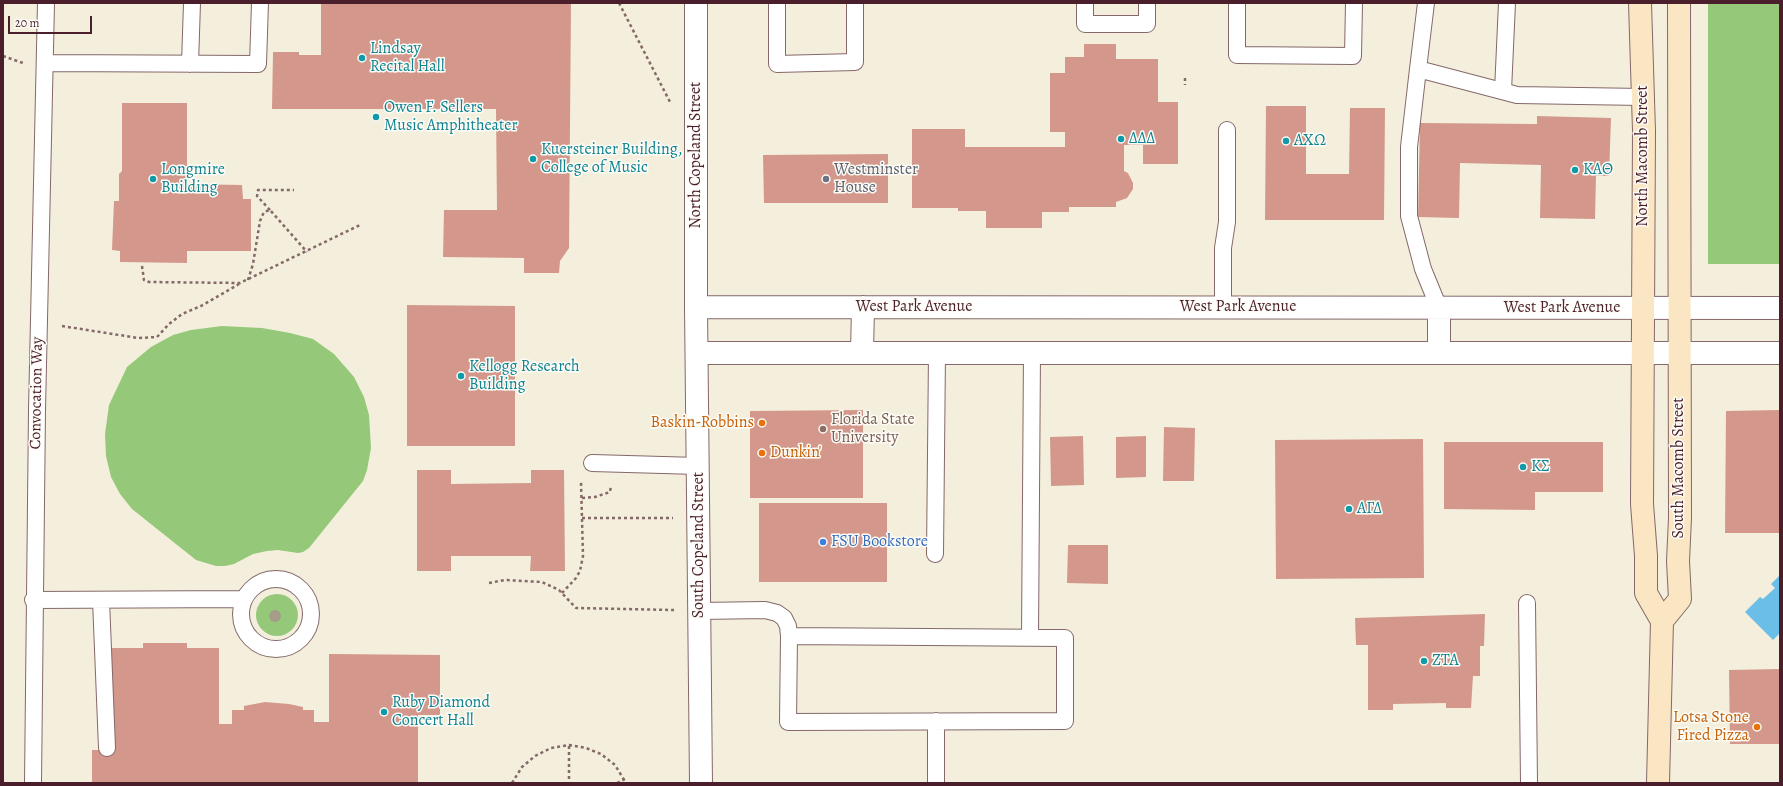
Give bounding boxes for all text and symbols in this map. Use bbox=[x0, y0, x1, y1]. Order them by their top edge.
scale bar bbox=[10, 8, 94, 34]
text: 20 m bbox=[15, 15, 39, 31]
place label: Lindsay Recital Hall bbox=[370, 39, 445, 77]
marker: Lindsay Recital Hall bbox=[357, 53, 367, 63]
street label: North Copeland Street bbox=[686, 82, 706, 228]
street label: North Macomb Street bbox=[1633, 85, 1653, 227]
place label: Owen F. Sellers Music Amphitheater bbox=[384, 98, 518, 136]
marker: Owen F. Sellers Music Amphitheater bbox=[371, 112, 381, 122]
place label: ΔΔΔ bbox=[1129, 129, 1155, 149]
place label: ΑΧΩ bbox=[1294, 131, 1326, 151]
marker: ΔΔΔ bbox=[1116, 134, 1126, 144]
marker: ΑΧΩ bbox=[1281, 136, 1291, 146]
place label: Kuersteiner Building, College of Music bbox=[541, 140, 683, 178]
marker: Kuersteiner Building, College of Music bbox=[528, 154, 538, 164]
place label: Longmire Building bbox=[161, 160, 225, 198]
place label: Westminster House bbox=[834, 160, 918, 198]
place label: ΚΑΘ bbox=[1583, 160, 1613, 180]
marker: ΚΑΘ bbox=[1570, 165, 1580, 175]
marker: Longmire Building bbox=[148, 174, 158, 184]
marker: Westminster House bbox=[821, 174, 831, 184]
street label: West Park Avenue bbox=[856, 297, 972, 317]
street label: West Park Avenue bbox=[1180, 297, 1296, 317]
street label: West Park Avenue bbox=[1504, 298, 1620, 318]
street label: Convocation Way bbox=[26, 337, 48, 449]
place label: Kellogg Research Building bbox=[469, 357, 580, 395]
marker: Kellogg Research Building bbox=[456, 371, 466, 381]
street label: South Macomb Street bbox=[1669, 397, 1689, 539]
place label: Florida State University bbox=[831, 410, 915, 448]
place label: Baskin-Robbins bbox=[650, 413, 754, 433]
marker: Baskin-Robbins bbox=[757, 418, 767, 428]
marker: Florida State University bbox=[818, 424, 828, 434]
place label: Dunkin' bbox=[770, 443, 821, 463]
marker: Dunkin' bbox=[757, 448, 767, 458]
place label: ΚΣ bbox=[1531, 457, 1550, 477]
marker: ΚΣ bbox=[1518, 462, 1528, 472]
street label: South Copeland Street bbox=[689, 472, 709, 618]
place label: ΑΓΔ bbox=[1357, 499, 1382, 519]
marker: ΑΓΔ bbox=[1344, 504, 1354, 514]
place label: FSU Bookstore bbox=[831, 532, 928, 552]
marker: FSU Bookstore bbox=[818, 537, 828, 547]
place label: ΖΤΑ bbox=[1432, 651, 1459, 671]
marker: ΖΤΑ bbox=[1419, 656, 1429, 666]
place label: Ruby Diamond Concert Hall bbox=[392, 693, 490, 731]
marker: Ruby Diamond Concert Hall bbox=[379, 707, 389, 717]
place label: Lotsa Stone Fired Pizza bbox=[1673, 708, 1749, 746]
marker: Lotsa Stone Fired Pizza bbox=[1752, 722, 1762, 732]

